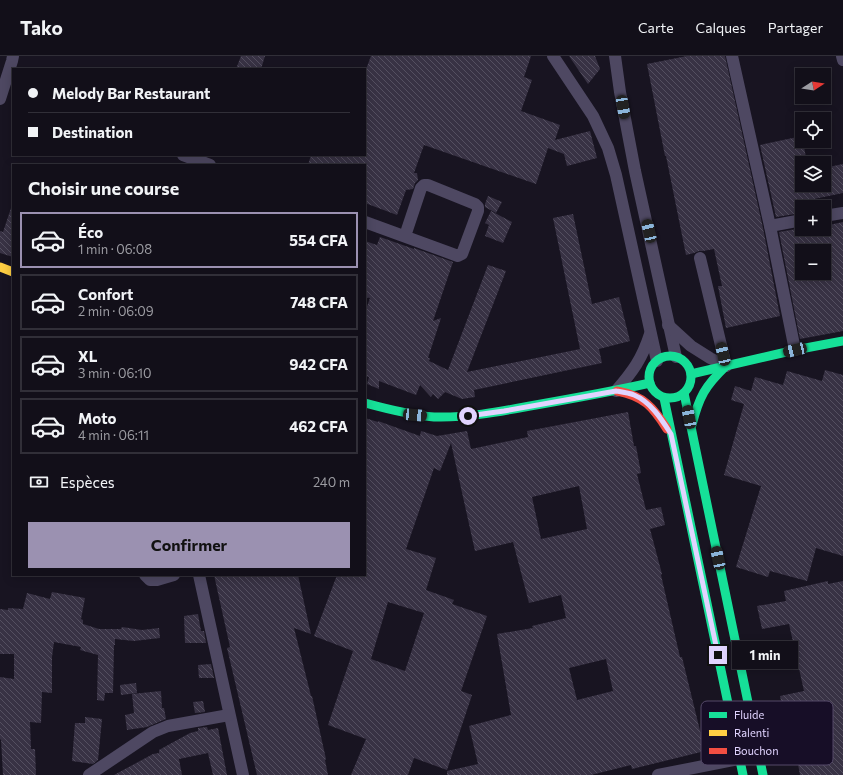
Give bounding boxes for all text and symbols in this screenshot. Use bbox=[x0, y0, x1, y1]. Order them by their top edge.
text: Tako bbox=[20, 16, 63, 39]
text: Carte bbox=[638, 19, 674, 36]
text: Calques bbox=[696, 19, 746, 36]
text: Partager bbox=[768, 19, 823, 36]
north arrow bbox=[795, 68, 831, 104]
map controls bbox=[795, 68, 831, 280]
text: Melody Bar Restaurant bbox=[52, 84, 210, 102]
car bbox=[615, 94, 631, 120]
button: locate bbox=[795, 112, 831, 148]
text: Destination bbox=[52, 123, 133, 141]
button: layers bbox=[795, 156, 831, 192]
text: Choisir une course bbox=[28, 177, 179, 199]
button: + bbox=[795, 200, 831, 236]
car bbox=[640, 218, 658, 244]
icon: car bbox=[30, 222, 66, 258]
text: Éco bbox=[78, 223, 103, 241]
text: 554 CFA bbox=[289, 231, 348, 249]
text: 1 min · 06:08 bbox=[78, 241, 152, 257]
button: − bbox=[795, 244, 831, 280]
icon: car bbox=[30, 284, 66, 320]
text: Confort bbox=[78, 285, 133, 303]
text: 748 CFA bbox=[290, 293, 348, 311]
text: 2 min · 06:09 bbox=[78, 303, 154, 319]
car bbox=[714, 341, 732, 367]
car bbox=[782, 341, 808, 359]
icon: car bbox=[30, 346, 66, 382]
text: XL bbox=[78, 347, 97, 365]
text: 942 CFA bbox=[289, 355, 348, 373]
text: 3 min · 06:10 bbox=[78, 365, 152, 381]
car bbox=[681, 404, 697, 430]
route start bbox=[459, 407, 477, 425]
icon: car bbox=[30, 408, 66, 444]
car bbox=[403, 408, 427, 422]
text: Moto bbox=[78, 409, 117, 427]
text: 462 CFA bbox=[289, 417, 348, 435]
text: 4 min · 06:11 bbox=[78, 427, 149, 443]
icon: cash bbox=[28, 471, 50, 493]
text: Espèces bbox=[60, 473, 115, 491]
text: 240 m bbox=[313, 474, 350, 490]
button: Confirmer bbox=[28, 522, 350, 568]
car bbox=[710, 545, 726, 571]
callout: 1 min bbox=[732, 641, 798, 669]
route end bbox=[709, 646, 727, 664]
text: 1 min bbox=[750, 647, 780, 663]
legend bbox=[701, 701, 833, 765]
text: Fluide bbox=[734, 708, 764, 721]
text: Ralenti bbox=[734, 726, 770, 739]
text: Bouchon bbox=[734, 744, 778, 757]

